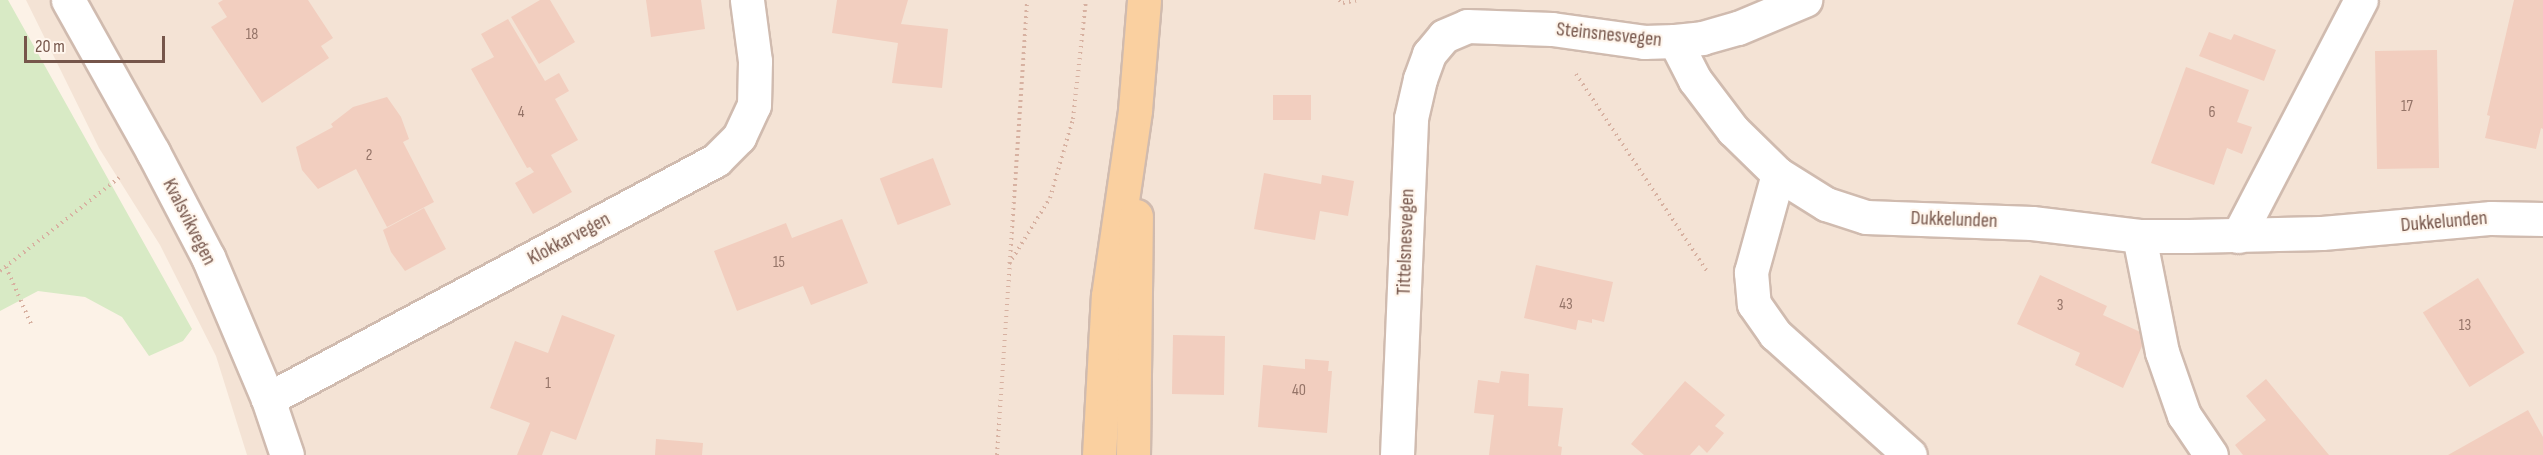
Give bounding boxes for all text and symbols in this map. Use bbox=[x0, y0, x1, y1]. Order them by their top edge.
street label: Steinsnesvegen bbox=[1555, 18, 1663, 52]
scale bar bbox=[27, 24, 168, 62]
house number: 18 bbox=[246, 25, 258, 45]
text: 20 m bbox=[35, 36, 65, 57]
house number: 17 bbox=[2401, 97, 2413, 117]
house number: 4 bbox=[518, 103, 524, 123]
house number: 6 bbox=[2208, 103, 2216, 123]
house number: 2 bbox=[366, 146, 372, 166]
street label: Kvalsvikvegen bbox=[157, 175, 221, 269]
street label: Tittelsnesvegen bbox=[1392, 188, 1420, 296]
street label: Dukkelunden bbox=[1910, 206, 1998, 234]
street label: Dukkelunden bbox=[2400, 206, 2488, 238]
street label: Klokkarvegen bbox=[524, 207, 614, 271]
house number: 15 bbox=[773, 253, 785, 273]
house number: 43 bbox=[1559, 295, 1573, 315]
house number: 3 bbox=[2057, 296, 2063, 316]
house number: 13 bbox=[2459, 316, 2471, 336]
house number: 1 bbox=[545, 374, 551, 394]
house number: 40 bbox=[1292, 381, 1306, 401]

